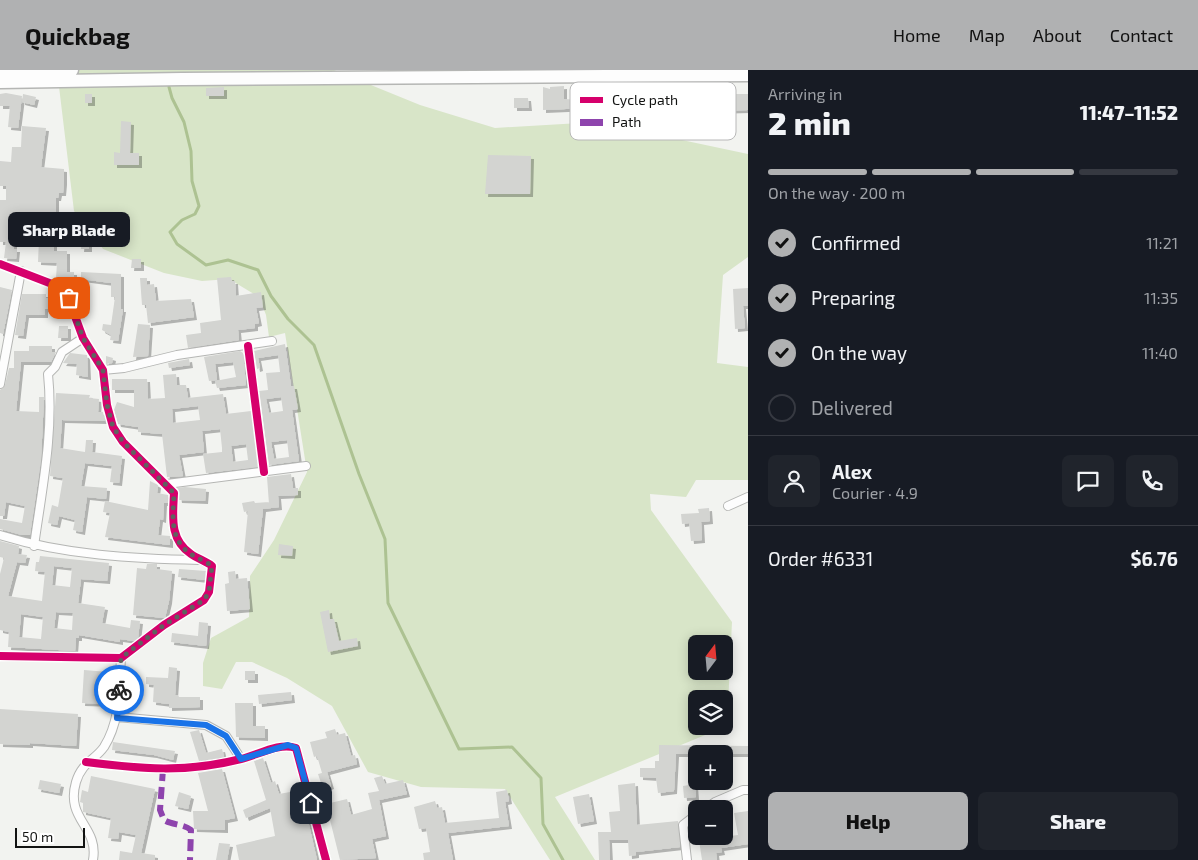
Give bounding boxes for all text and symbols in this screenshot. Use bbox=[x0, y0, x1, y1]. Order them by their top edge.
text: Quickbag bbox=[25, 21, 130, 50]
text: Home bbox=[893, 24, 941, 46]
text: Map bbox=[969, 24, 1005, 46]
text: About bbox=[1033, 24, 1082, 46]
text: Contact bbox=[1110, 24, 1173, 46]
legend bbox=[570, 82, 736, 140]
text: Arriving in bbox=[768, 84, 842, 103]
text: Cycle path bbox=[612, 91, 678, 108]
text: 11:47–11:52 bbox=[1080, 101, 1178, 124]
text: 2 min bbox=[768, 103, 851, 141]
text: Path bbox=[612, 113, 641, 130]
text: On the way · 200 m bbox=[768, 183, 905, 202]
callout: Sharp Blade bbox=[8, 213, 130, 248]
text: Sharp Blade bbox=[22, 220, 116, 239]
icon: check bbox=[768, 229, 796, 257]
text: Confirmed bbox=[811, 231, 901, 254]
text: 11:21 bbox=[1146, 233, 1178, 252]
pin bbox=[48, 277, 90, 319]
icon: bag bbox=[55, 284, 83, 312]
icon: check bbox=[768, 284, 796, 312]
text: Preparing bbox=[811, 286, 895, 309]
text: 11:35 bbox=[1144, 288, 1178, 307]
icon: check bbox=[768, 339, 796, 367]
text: On the way bbox=[811, 341, 907, 364]
text: 11:40 bbox=[1142, 343, 1178, 362]
text: Delivered bbox=[811, 396, 893, 419]
button: person bbox=[768, 455, 820, 507]
button: chat bbox=[1062, 455, 1114, 507]
button: phone bbox=[1126, 455, 1178, 507]
text: Alex bbox=[832, 460, 872, 483]
text: Courier · 4.9 bbox=[832, 483, 918, 502]
text: Order #6331 bbox=[768, 547, 873, 570]
text: $6.76 bbox=[1131, 547, 1178, 570]
north arrow bbox=[688, 635, 732, 680]
map controls bbox=[688, 635, 733, 845]
courier bbox=[94, 665, 144, 715]
icon: bike bbox=[105, 676, 133, 704]
button: layers bbox=[688, 690, 733, 735]
button: + bbox=[688, 745, 733, 790]
pin bbox=[290, 782, 332, 824]
icon: home bbox=[297, 789, 325, 817]
button: Help bbox=[768, 792, 968, 850]
button: Share bbox=[978, 792, 1178, 850]
button: − bbox=[688, 800, 733, 845]
scale bar bbox=[15, 825, 85, 848]
text: 50 m bbox=[22, 828, 53, 845]

